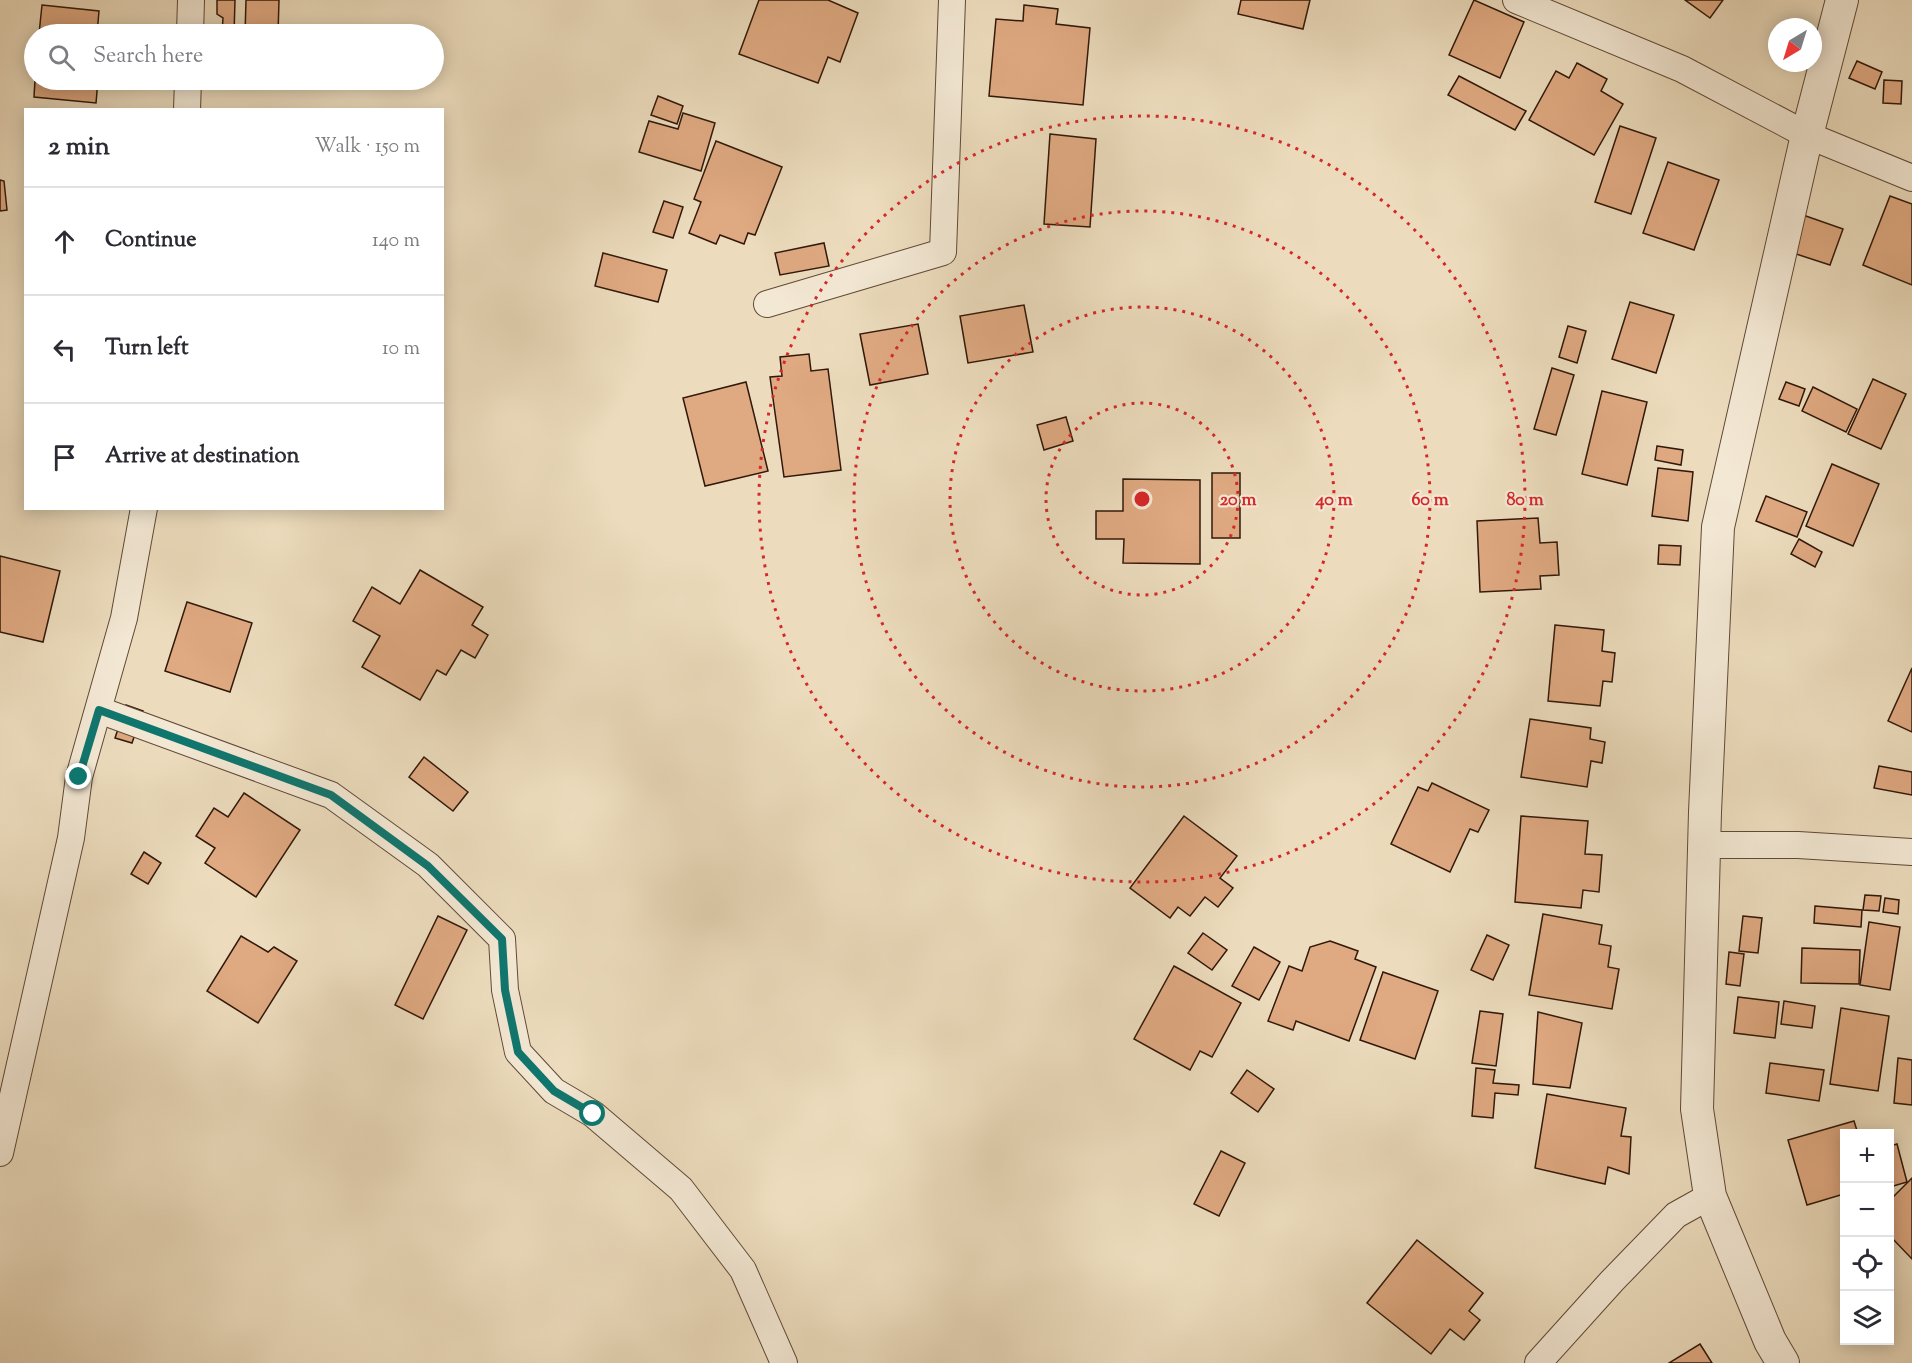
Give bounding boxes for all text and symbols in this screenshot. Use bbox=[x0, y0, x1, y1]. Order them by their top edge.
north arrow bbox=[1768, 18, 1822, 72]
search box bbox=[24, 24, 444, 90]
icon: search bbox=[45, 41, 78, 74]
text: Search here bbox=[93, 41, 203, 73]
text: 2 min bbox=[48, 129, 110, 166]
text: Walk · 150 m bbox=[314, 133, 420, 162]
icon: ahead bbox=[48, 225, 81, 258]
text: Continue bbox=[105, 225, 196, 257]
text: 140 m bbox=[372, 227, 420, 256]
icon: left bbox=[48, 333, 81, 366]
text: Turn left bbox=[105, 333, 188, 365]
text: 10 m bbox=[382, 335, 420, 364]
icon: arrive bbox=[48, 441, 81, 474]
text: Arrive at destination bbox=[105, 441, 300, 473]
text: 20 m bbox=[1220, 488, 1256, 514]
text: 40 m bbox=[1314, 488, 1353, 514]
text: 60 m bbox=[1411, 488, 1449, 514]
text: 80 m bbox=[1506, 488, 1544, 514]
centre of rings bbox=[1132, 489, 1152, 509]
route end bbox=[65, 763, 91, 789]
route start bbox=[579, 1100, 605, 1126]
map controls bbox=[1840, 1129, 1894, 1345]
button: + bbox=[1840, 1129, 1894, 1183]
button: − bbox=[1840, 1183, 1894, 1237]
button: locate bbox=[1840, 1237, 1894, 1291]
button: layers bbox=[1840, 1291, 1894, 1345]

